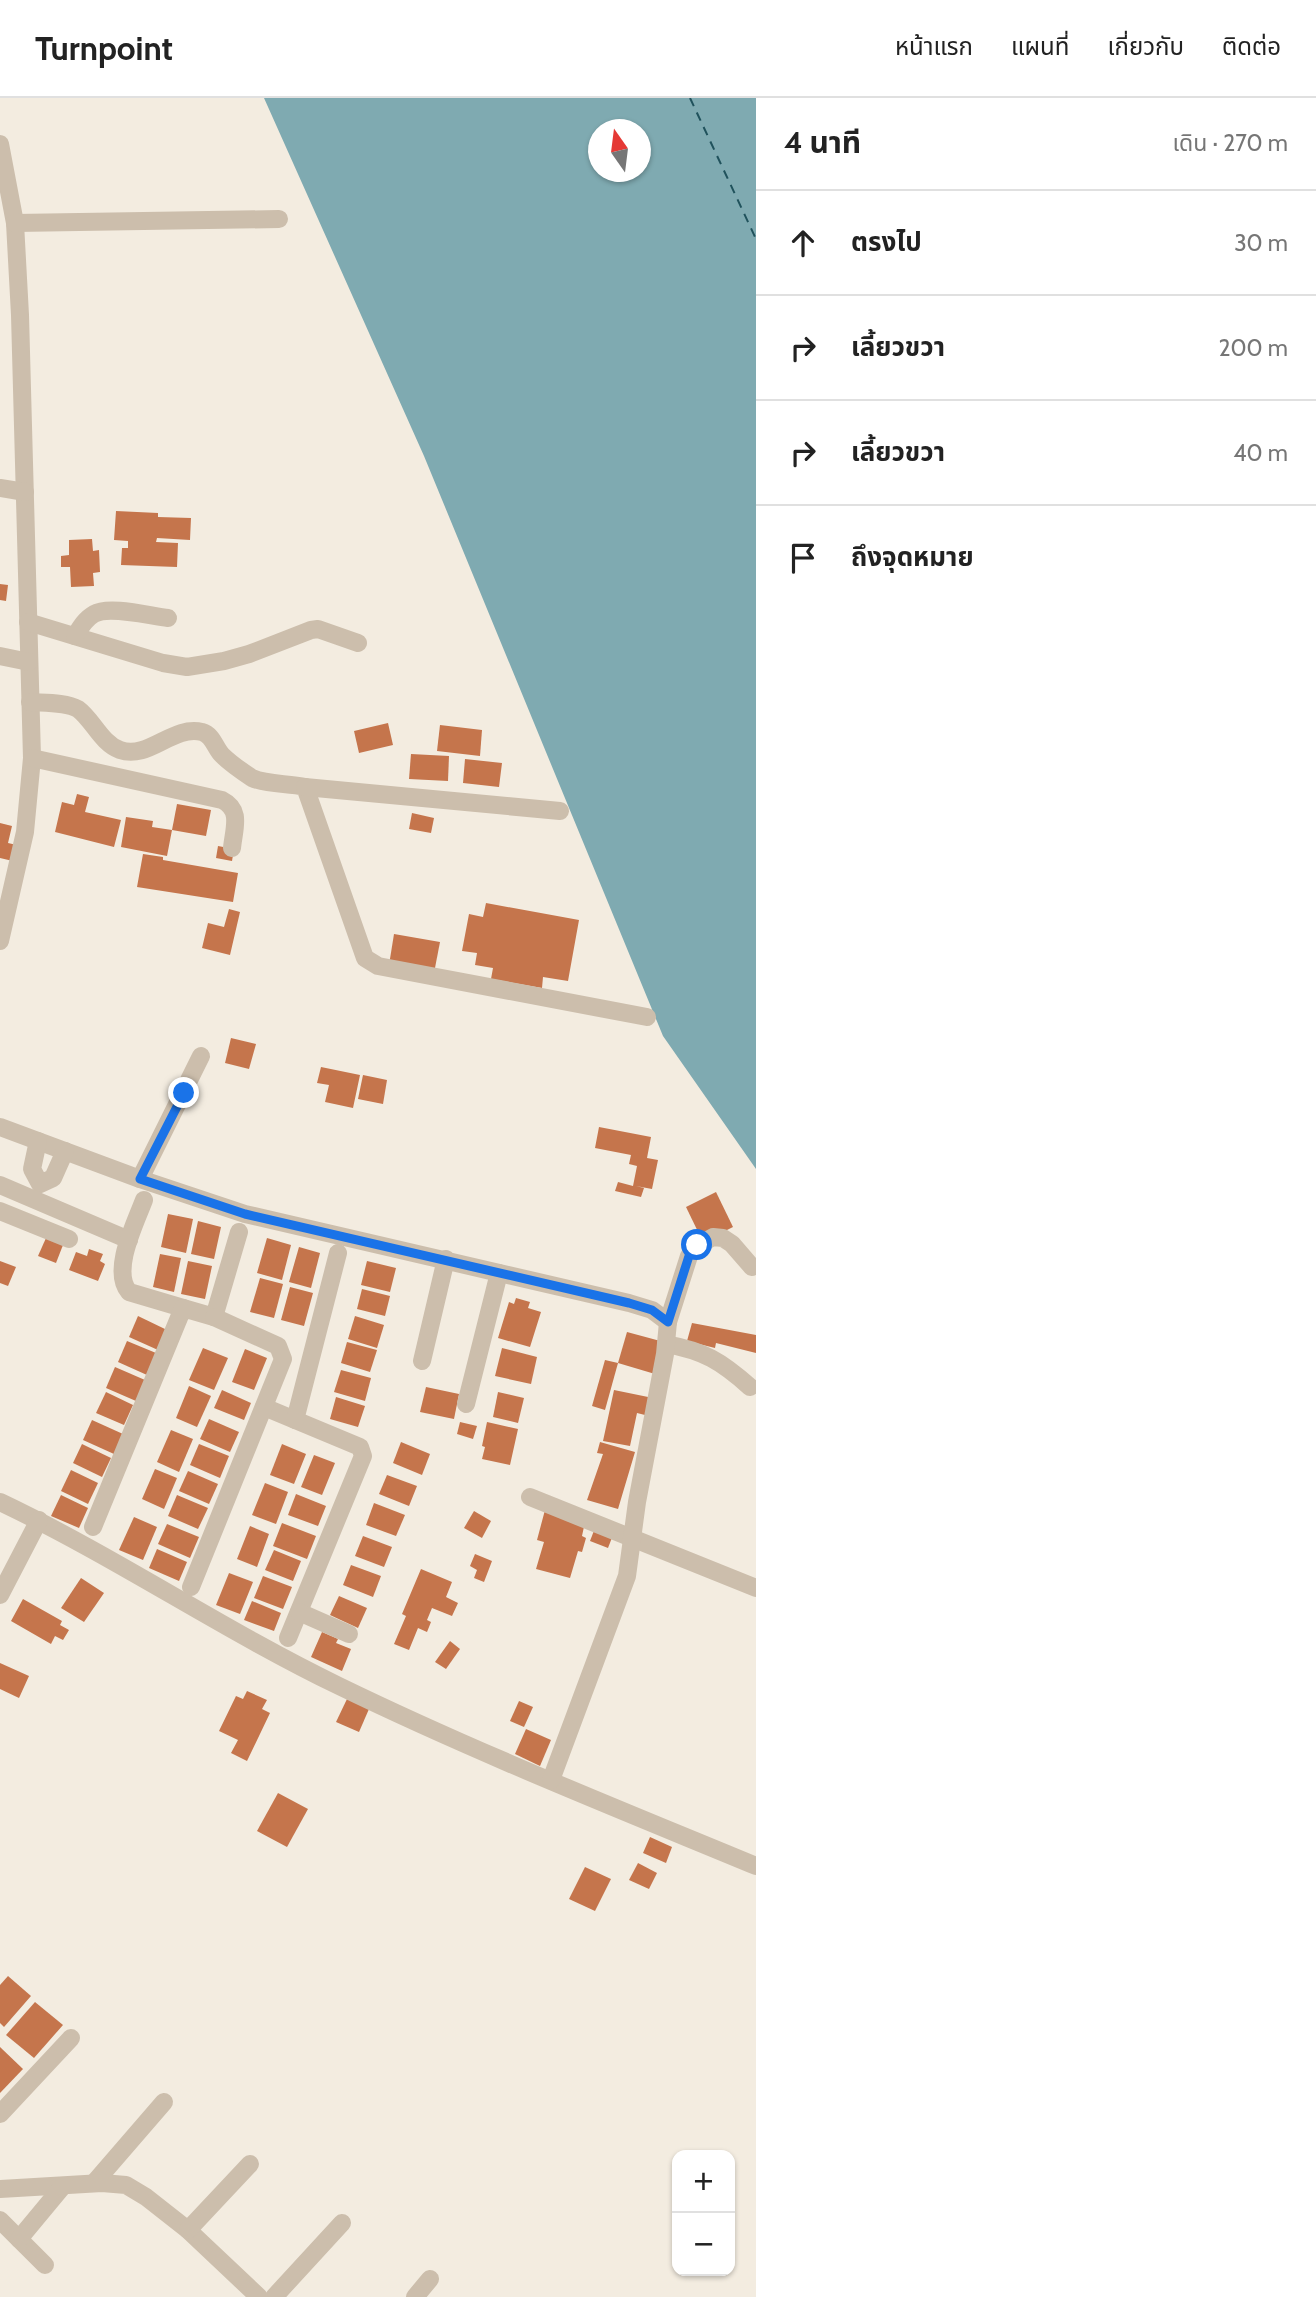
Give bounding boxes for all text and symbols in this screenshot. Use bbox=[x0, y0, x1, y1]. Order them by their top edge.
text: Turnpoint bbox=[35, 28, 173, 68]
text: หน้าแรก bbox=[895, 32, 973, 61]
text: แผนที่ bbox=[1011, 32, 1069, 61]
text: เกี่ยวกับ bbox=[1107, 32, 1184, 61]
text: ติดต่อ bbox=[1222, 32, 1281, 61]
north arrow bbox=[588, 119, 651, 182]
text: 4 นาที bbox=[784, 124, 861, 161]
text: เดิน · 270 m bbox=[1173, 129, 1288, 157]
icon: ahead bbox=[784, 224, 822, 262]
text: ตรงไป bbox=[851, 226, 922, 258]
text: 30 m bbox=[1234, 229, 1288, 257]
icon: right bbox=[784, 329, 822, 367]
text: เลี้ยวขวา bbox=[851, 331, 945, 363]
text: 200 m bbox=[1218, 334, 1288, 362]
icon: right bbox=[784, 434, 822, 472]
text: เลี้ยวขวา bbox=[851, 436, 945, 468]
text: 40 m bbox=[1233, 439, 1288, 467]
icon: arrive bbox=[784, 539, 822, 577]
text: ถึงจุดหมาย bbox=[851, 541, 974, 573]
route end bbox=[168, 1077, 199, 1108]
route start bbox=[681, 1229, 712, 1260]
map controls bbox=[672, 2150, 735, 2276]
button: + bbox=[672, 2150, 735, 2213]
button: − bbox=[672, 2213, 735, 2276]

